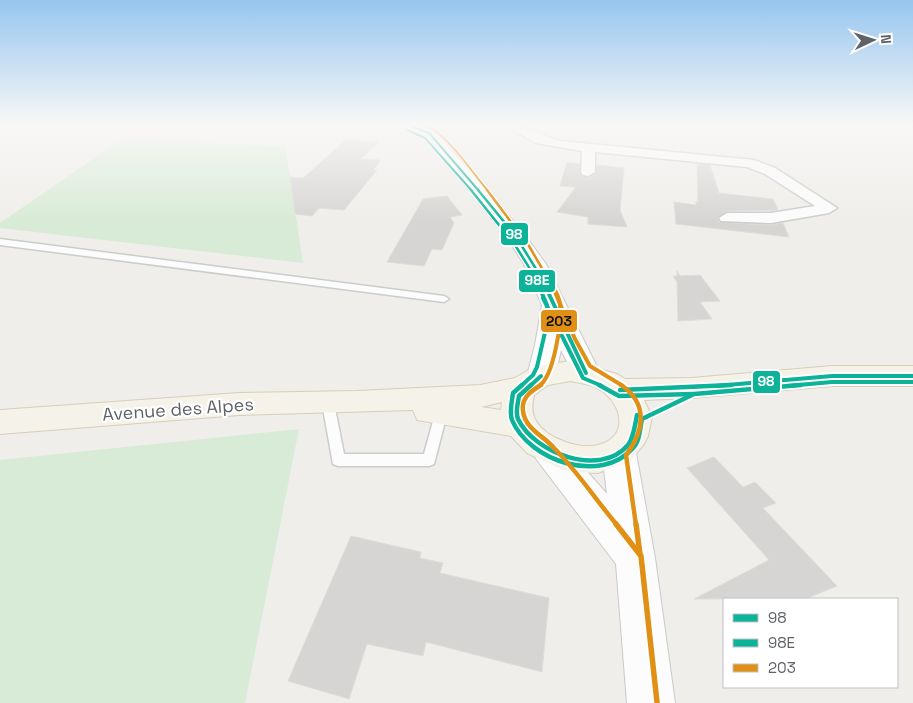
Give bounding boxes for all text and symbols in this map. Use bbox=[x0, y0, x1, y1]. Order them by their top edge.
north arrow bbox=[848, 15, 898, 65]
text: N bbox=[877, 34, 895, 44]
line badge: 98 bbox=[500, 222, 529, 246]
text: 98 bbox=[505, 225, 523, 243]
line badge: 98E bbox=[518, 269, 556, 293]
text: 98E bbox=[525, 271, 550, 289]
line badge: 203 bbox=[540, 309, 578, 333]
text: 203 bbox=[546, 312, 572, 330]
line badge: 98 bbox=[752, 370, 781, 394]
text: 98 bbox=[757, 372, 775, 390]
street label: Avenue des Alpes bbox=[101, 392, 255, 426]
legend bbox=[723, 598, 898, 688]
text: 98 bbox=[768, 608, 787, 627]
text: 98E bbox=[768, 633, 795, 652]
text: 203 bbox=[768, 658, 796, 677]

